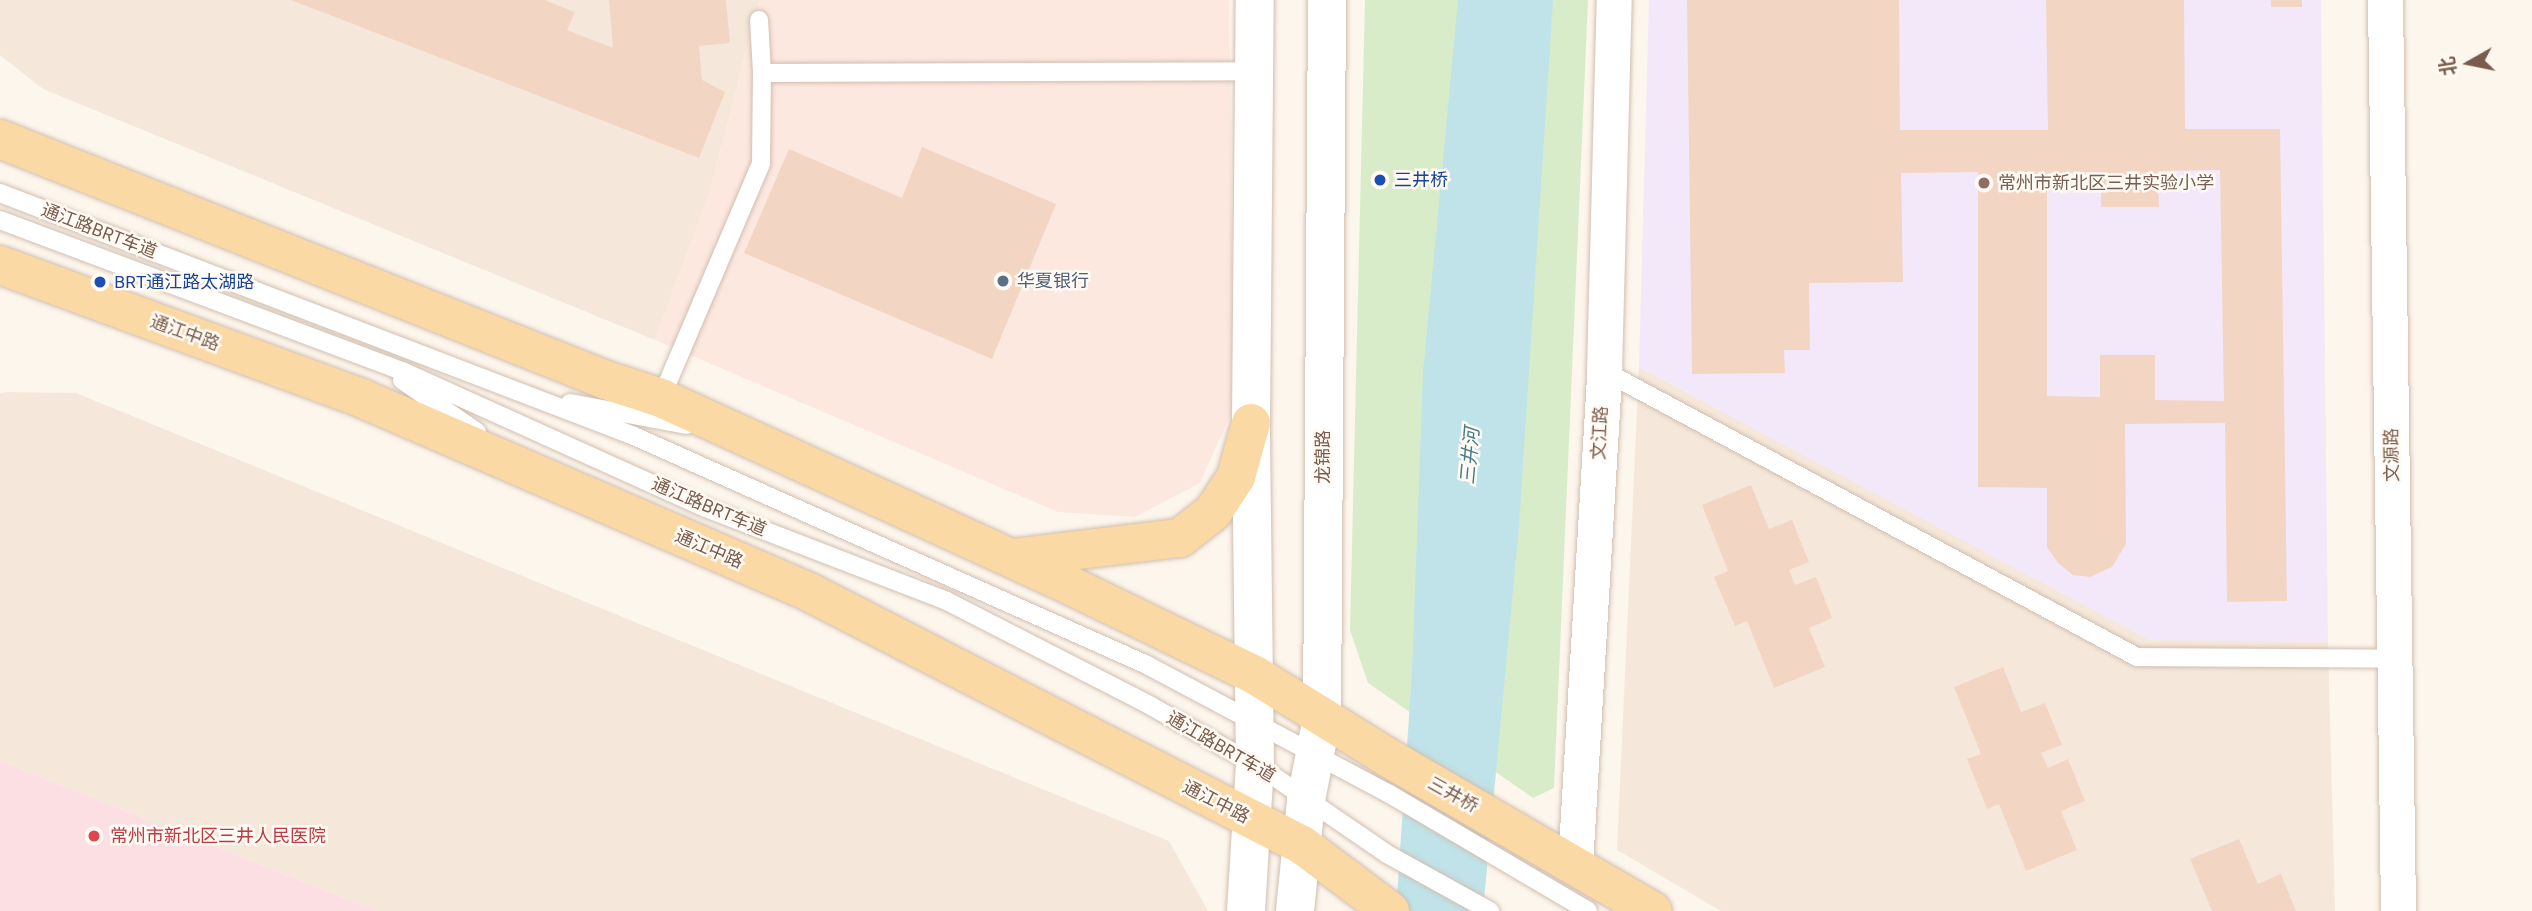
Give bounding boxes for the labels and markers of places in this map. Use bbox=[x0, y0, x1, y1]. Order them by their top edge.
place label: 三井桥 bbox=[1394, 169, 1448, 191]
marker: 三井桥 bbox=[1372, 172, 1388, 188]
place label: 常州市新北区三井实验小学 bbox=[1998, 172, 2214, 194]
marker: 常州市新北区三井实验小学 bbox=[1976, 175, 1992, 191]
place label: 华夏银行 bbox=[1017, 270, 1089, 292]
place label: BRT通江路太湖路 bbox=[114, 271, 254, 293]
marker: 华夏银行 bbox=[995, 273, 1011, 289]
marker: BRT通江路太湖路 bbox=[92, 274, 108, 290]
place label: 常州市新北区三井人民医院 bbox=[110, 825, 326, 847]
marker: 常州市新北区三井人民医院 bbox=[84, 826, 104, 846]

